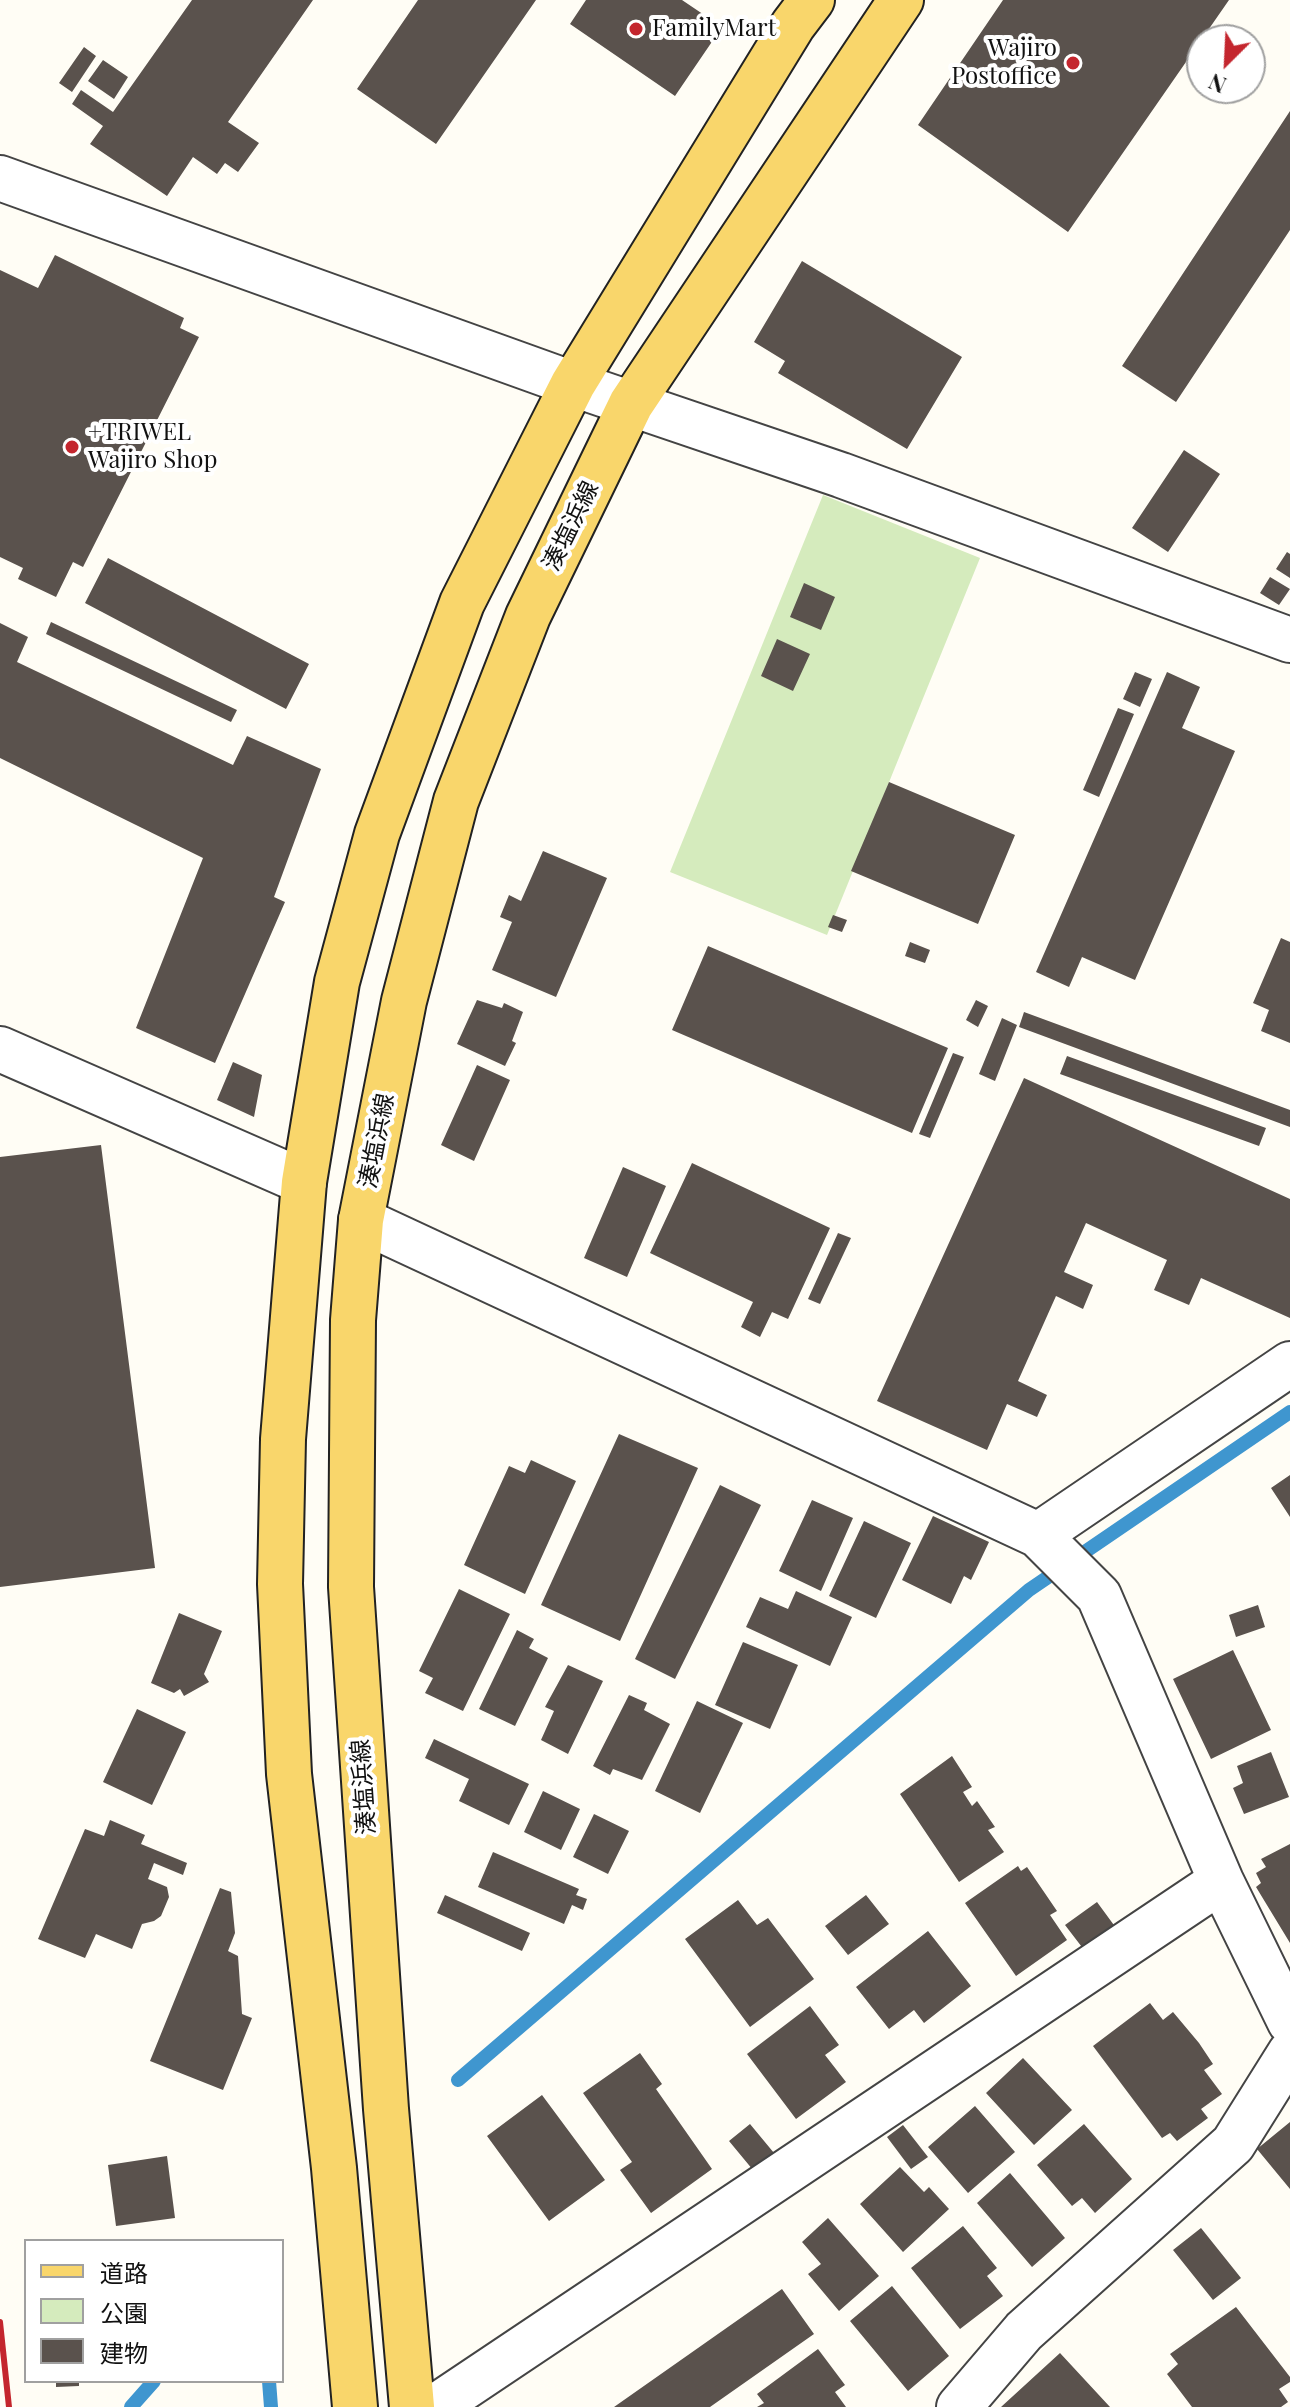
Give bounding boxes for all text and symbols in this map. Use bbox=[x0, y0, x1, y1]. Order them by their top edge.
place label: FamilyMart bbox=[652, 15, 776, 43]
marker: FamilyMart bbox=[627, 20, 645, 38]
north arrow bbox=[1186, 24, 1266, 104]
place label: Wajiro Postoffice bbox=[951, 35, 1057, 91]
marker: Wajiro Postoffice bbox=[1064, 54, 1082, 72]
text: N bbox=[1204, 67, 1230, 101]
place label: +TRIWEL Wajiro Shop bbox=[88, 419, 217, 475]
marker: +TRIWEL Wajiro Shop bbox=[63, 438, 81, 456]
street label: 湊塩浜線 bbox=[537, 477, 605, 575]
street label: 湊塩浜線 bbox=[354, 1091, 400, 1191]
street label: 湊塩浜線 bbox=[346, 1738, 382, 1836]
legend bbox=[24, 2239, 284, 2383]
text: 道路 bbox=[100, 2256, 148, 2288]
text: 公園 bbox=[100, 2296, 148, 2328]
text: 建物 bbox=[100, 2336, 148, 2368]

